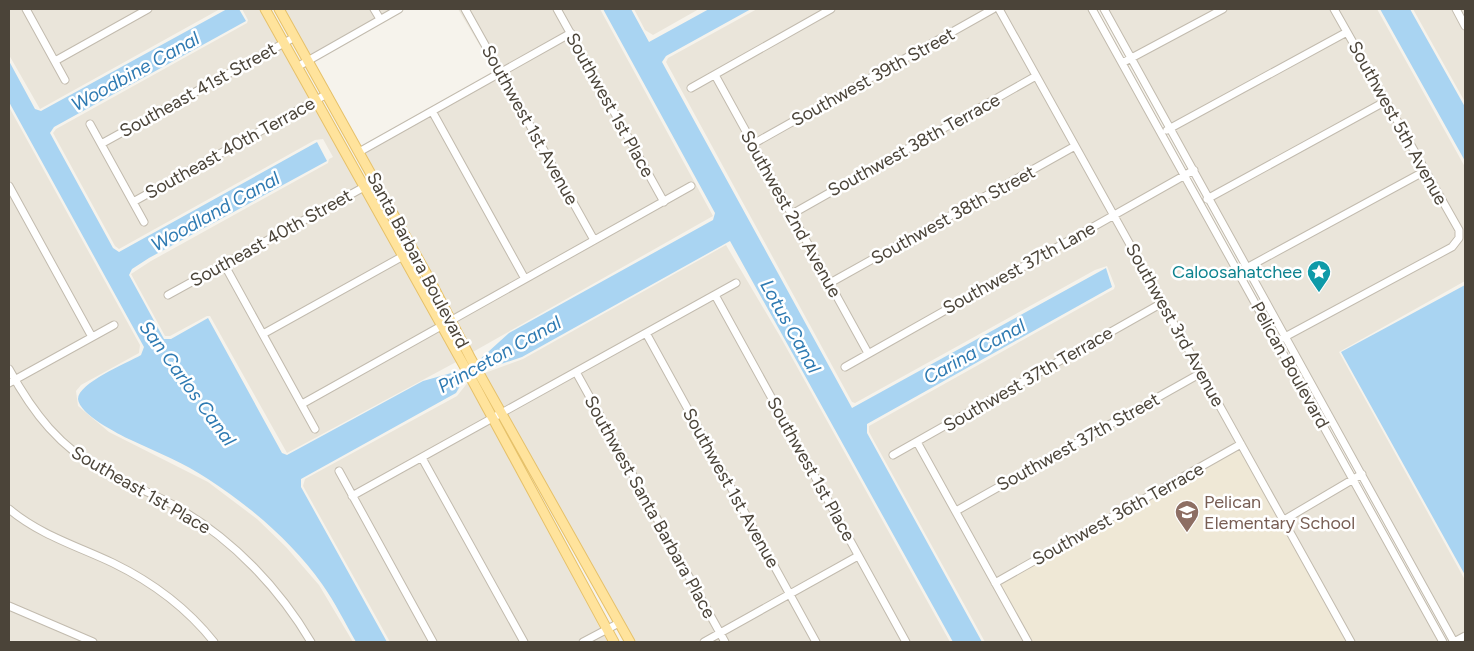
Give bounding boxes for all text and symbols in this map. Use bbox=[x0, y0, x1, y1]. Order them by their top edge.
street label: Southwest 39th Street bbox=[788, 23, 959, 131]
water label: Woodbine Canal bbox=[67, 26, 204, 116]
street label: Southwest 1st Place bbox=[561, 29, 659, 181]
street label: Southwest 5th Avenue bbox=[1344, 37, 1452, 209]
street label: Southeast 41st Street bbox=[116, 38, 280, 142]
street label: Southwest 1st Avenue bbox=[477, 41, 583, 209]
street label: Southwest 38th Terrace bbox=[824, 88, 1004, 201]
street label: Southeast 40th Terrace bbox=[141, 92, 319, 204]
street label: Southwest 2nd Avenue bbox=[736, 127, 846, 302]
street label: Southwest 38th Street bbox=[867, 161, 1039, 269]
water label: Woodland Canal bbox=[147, 166, 284, 256]
street label: Santa Barbara Boulevard bbox=[362, 168, 474, 352]
street label: Southeast 40th Street bbox=[186, 184, 356, 292]
street label: Southwest 37th Lane bbox=[939, 217, 1099, 319]
street label: Southwest 3rd Avenue bbox=[1121, 239, 1229, 411]
place icon: Caloosahatchee bbox=[1306, 259, 1332, 293]
place label: Caloosahatchee bbox=[1172, 261, 1302, 283]
water label: Lotus Canal bbox=[755, 275, 826, 378]
street label: Pelican Boulevard bbox=[1246, 298, 1334, 432]
water label: Princeton Canal bbox=[433, 311, 566, 398]
water label: Carina Canal bbox=[919, 314, 1030, 389]
water label: San Carlos Canal bbox=[134, 316, 241, 451]
street label: Southwest 37th Terrace bbox=[939, 321, 1117, 437]
street label: Southwest 37th Street bbox=[993, 388, 1163, 496]
street label: Southwest Santa Barbara Place bbox=[580, 392, 721, 622]
street label: Southwest 1st Place bbox=[762, 393, 860, 545]
street label: Southwest 1st Avenue bbox=[678, 404, 784, 572]
street label: Southeast 1st Place bbox=[67, 441, 215, 539]
street label: Southwest 36th Terrace bbox=[1028, 458, 1208, 570]
place label: Pelican Elementary School bbox=[1204, 491, 1355, 534]
school or university icon: Pelican Elementary School bbox=[1174, 499, 1200, 533]

